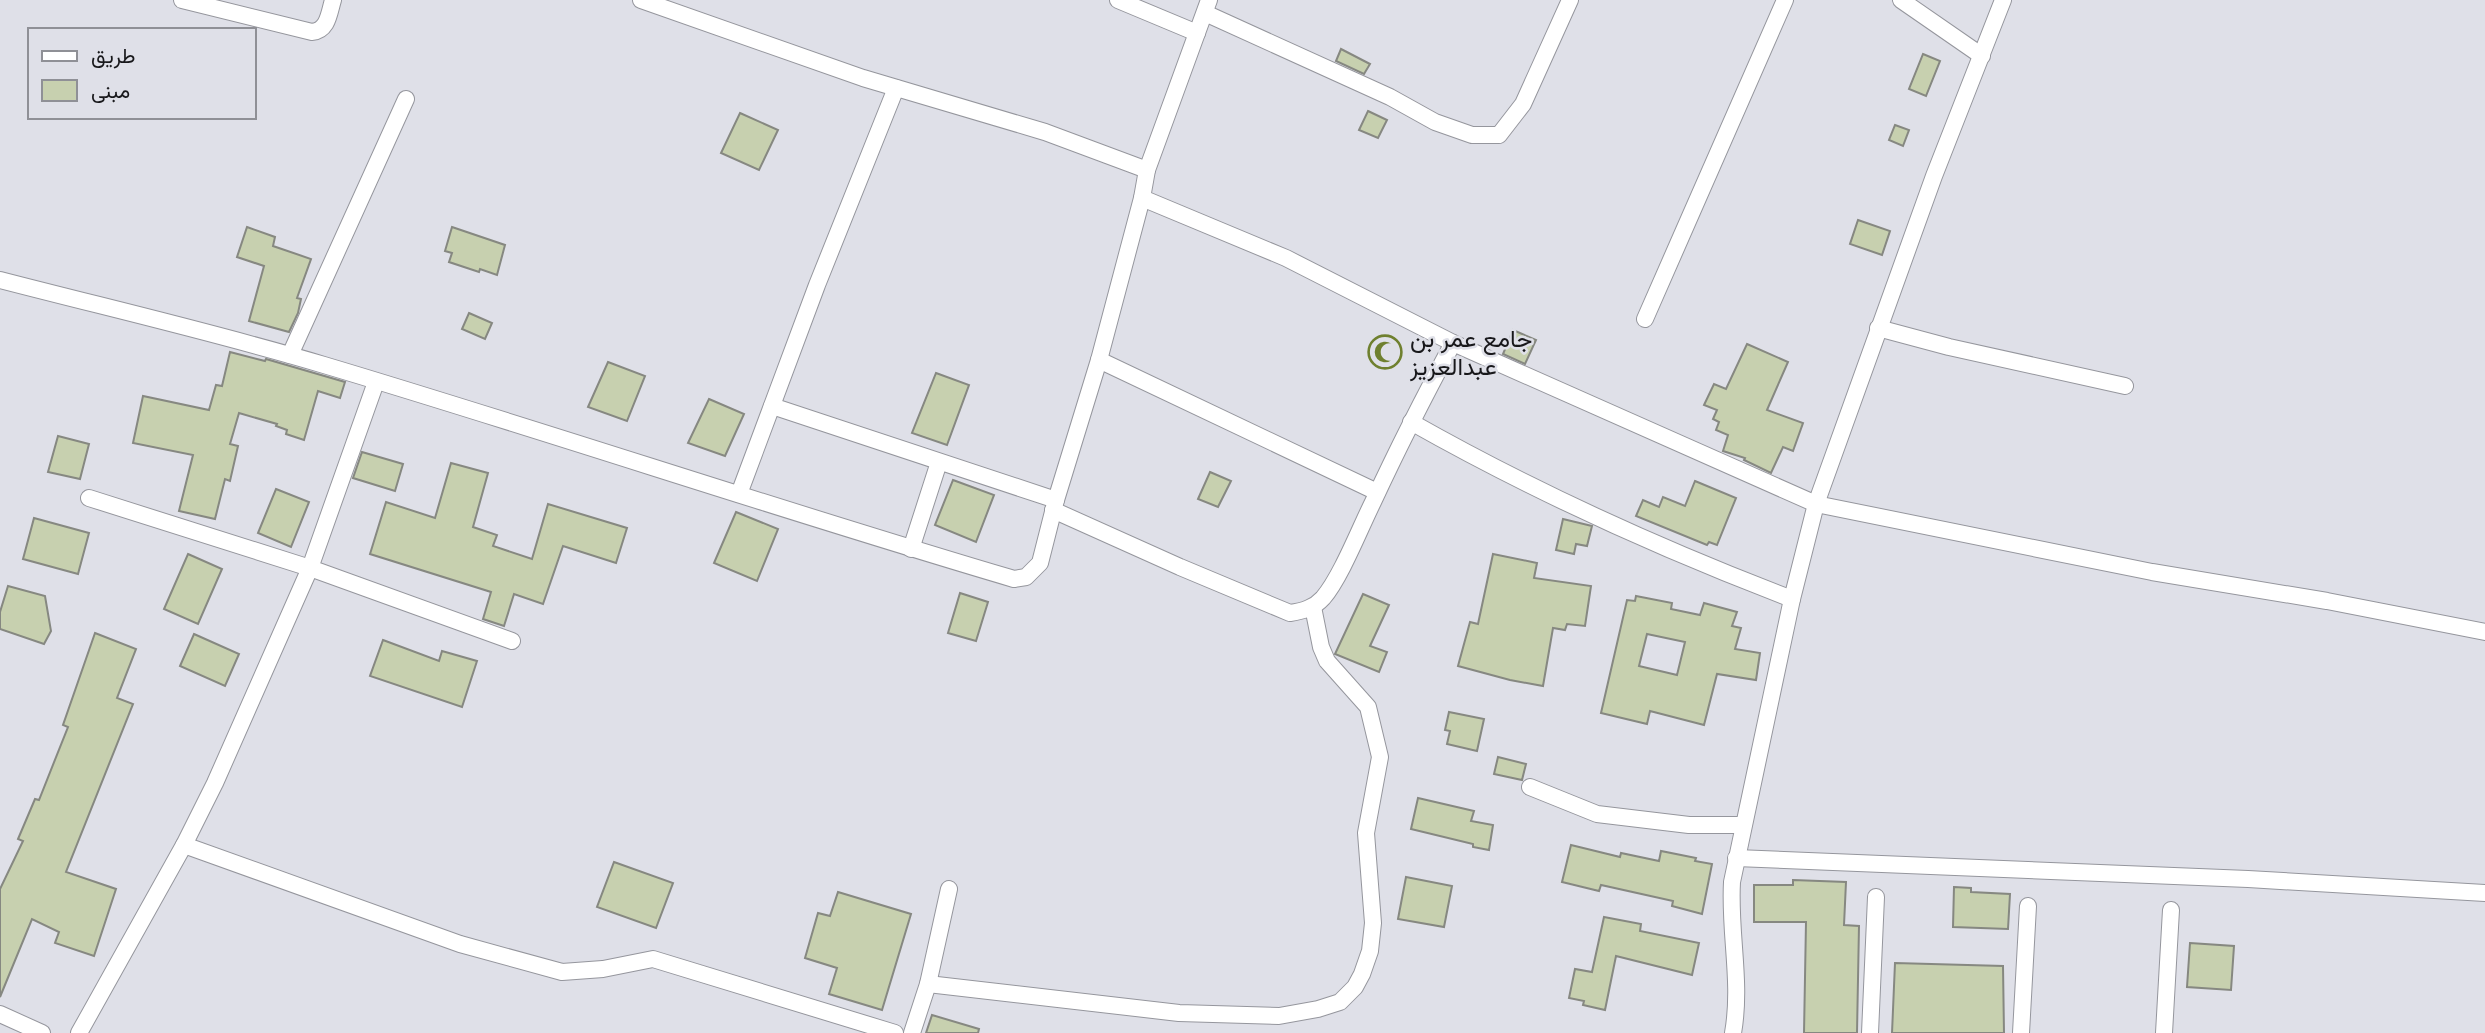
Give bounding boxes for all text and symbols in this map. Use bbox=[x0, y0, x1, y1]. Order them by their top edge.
legend bbox=[28, 28, 256, 119]
text: طريق bbox=[91, 41, 136, 70]
text: مبنى bbox=[91, 76, 130, 105]
place label: جامع عمر بن عبدالعزيز bbox=[1409, 322, 1532, 383]
mosque icon: جامع عمر بن عبدالعزيز bbox=[1366, 333, 1404, 371]

